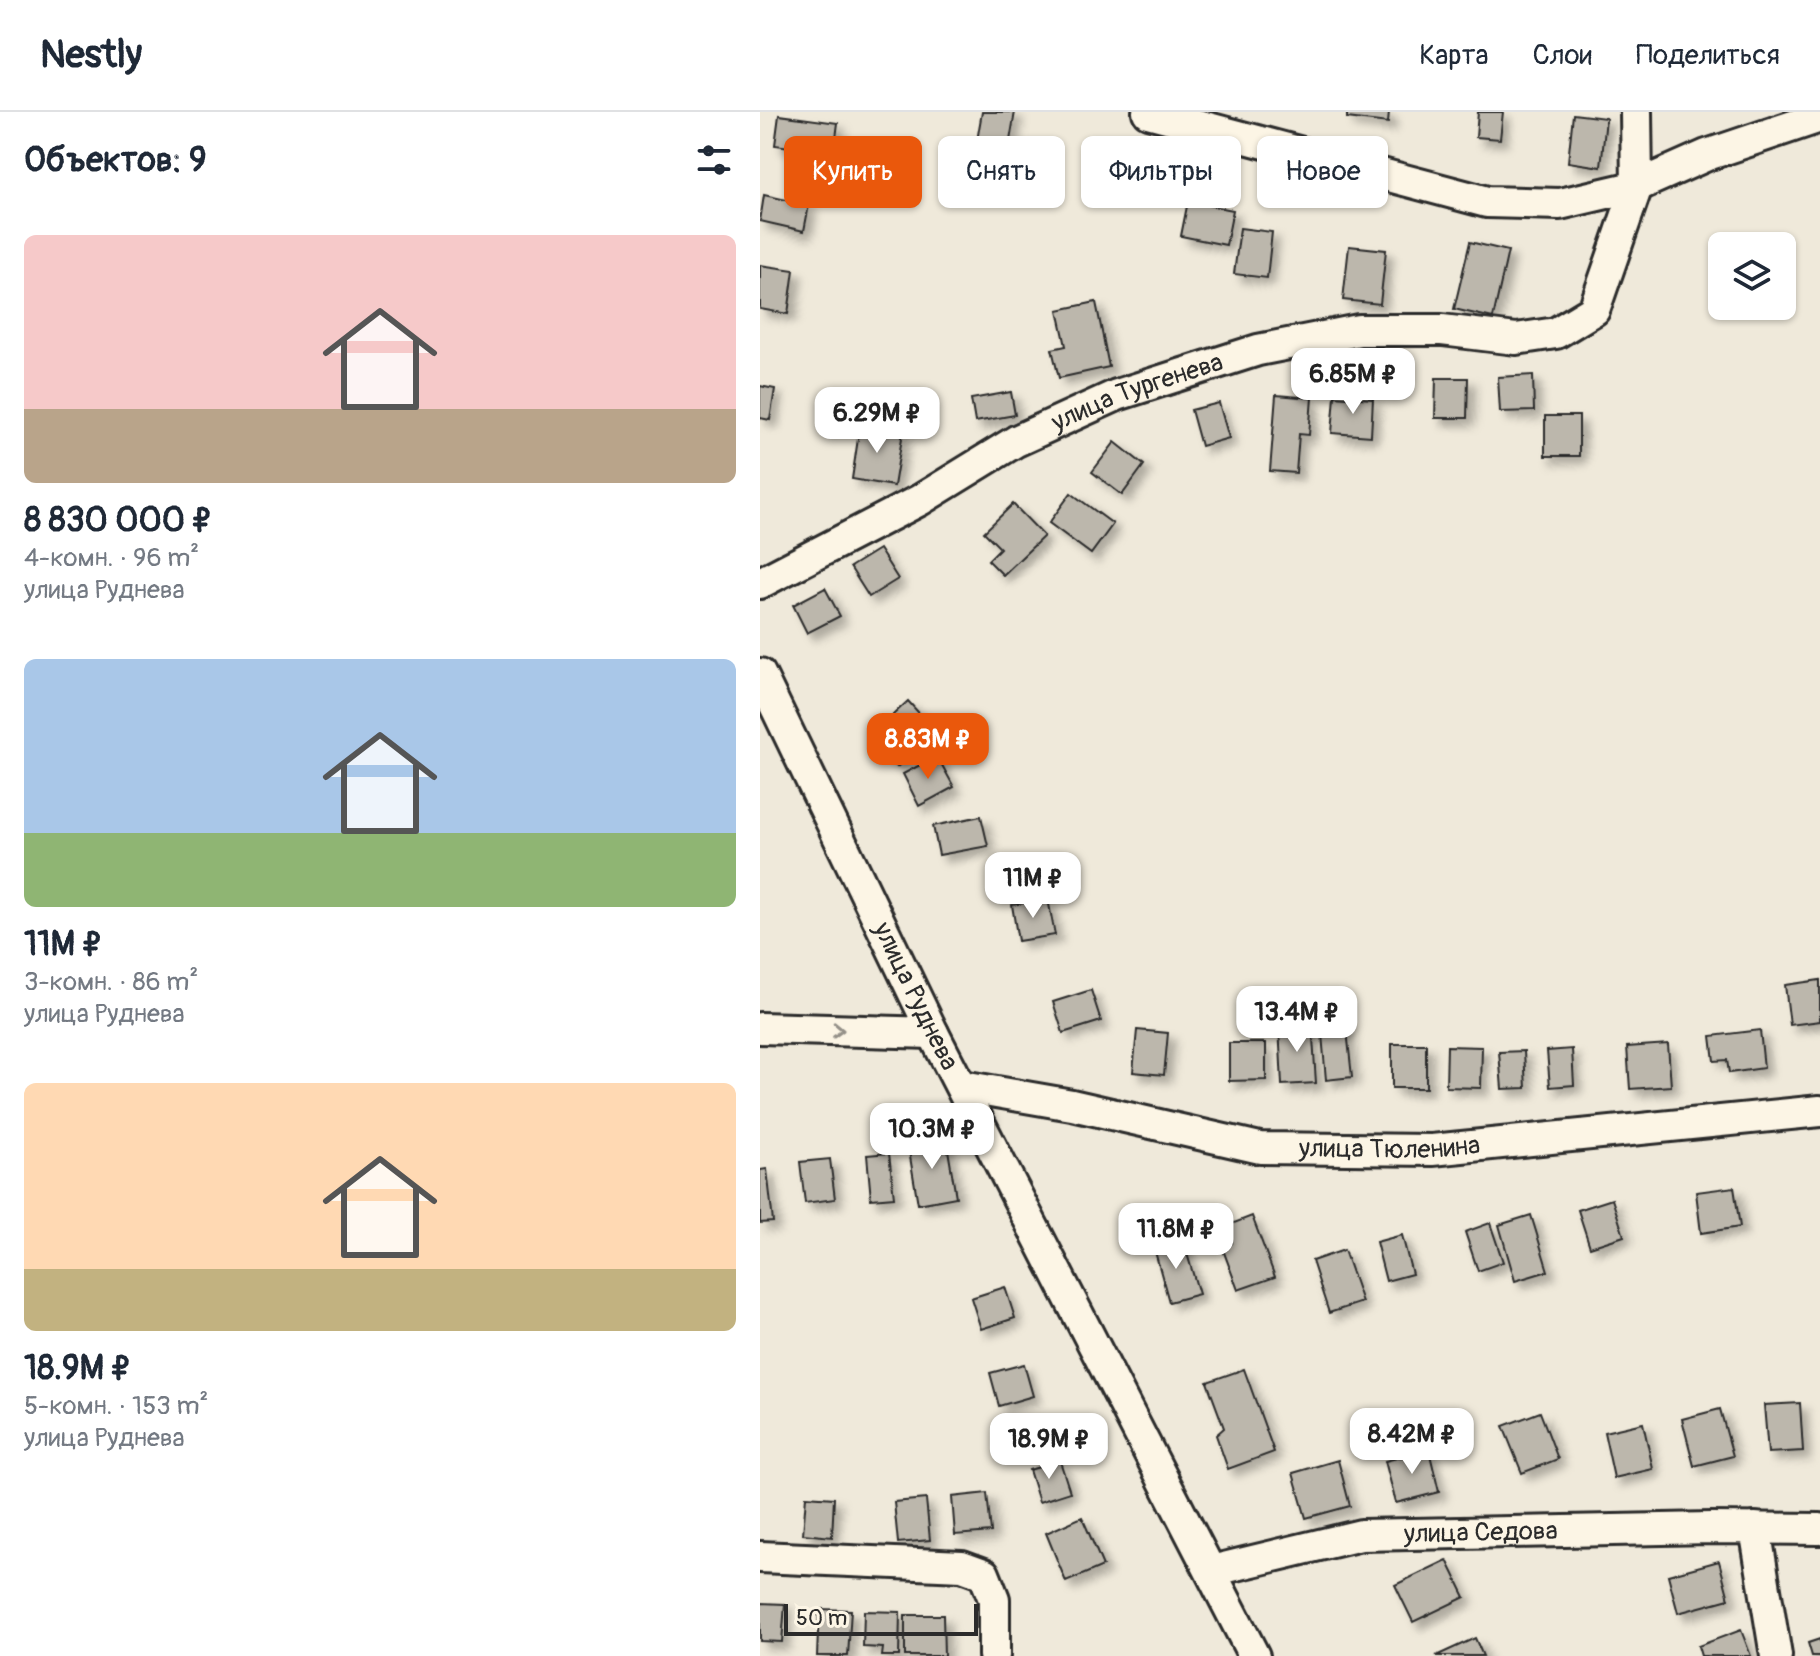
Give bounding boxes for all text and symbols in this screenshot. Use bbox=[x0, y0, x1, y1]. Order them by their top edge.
text: Nestly bbox=[40, 31, 142, 79]
text: Карта bbox=[1419, 38, 1489, 73]
text: Слои bbox=[1533, 38, 1592, 73]
text: Поделиться bbox=[1636, 38, 1780, 73]
chip: Купить bbox=[784, 136, 922, 208]
chip: Снять bbox=[938, 136, 1065, 208]
chip: Фильтры bbox=[1081, 136, 1241, 208]
chip: Новое bbox=[1257, 136, 1388, 208]
icon: filters bbox=[692, 138, 736, 182]
text: Объектов: 9 bbox=[24, 139, 206, 182]
map controls bbox=[1708, 232, 1796, 320]
button: layers bbox=[1708, 232, 1796, 320]
icon: home bbox=[308, 287, 452, 431]
street label: улица Тургенева bbox=[1046, 346, 1227, 439]
pin: 6.85M ₽ bbox=[1279, 348, 1427, 416]
text: 6.85M ₽ bbox=[1309, 358, 1397, 390]
pin: 6.29M ₽ bbox=[803, 387, 951, 455]
text: 6.29M ₽ bbox=[833, 397, 921, 429]
text: 8 830 000 ₽ bbox=[24, 499, 213, 542]
text: 4-комн. · 96 m² bbox=[24, 542, 199, 574]
text: улица Руднева bbox=[24, 574, 185, 606]
icon: home bbox=[308, 711, 452, 855]
pin: 8.83M ₽ bbox=[854, 713, 1002, 781]
text: 8.83M ₽ bbox=[885, 723, 971, 755]
pin: 11M ₽ bbox=[977, 852, 1089, 920]
text: 11M ₽ bbox=[1003, 862, 1063, 894]
street label: улица Руднева bbox=[866, 916, 965, 1076]
text: 11M ₽ bbox=[24, 923, 103, 966]
text: 3-комн. · 86 m² bbox=[24, 966, 198, 998]
pin: 13.4M ₽ bbox=[1223, 986, 1371, 1054]
text: 13.4M ₽ bbox=[1254, 996, 1340, 1028]
text: улица Руднева bbox=[24, 998, 185, 1030]
one-way arrow bbox=[832, 1022, 845, 1039]
pin: 10.3M ₽ bbox=[858, 1103, 1006, 1171]
text: 10.3M ₽ bbox=[888, 1113, 976, 1145]
street label: улица Тюленина bbox=[1298, 1129, 1482, 1166]
icon: home bbox=[308, 1135, 452, 1279]
pin: 11.8M ₽ bbox=[1102, 1203, 1250, 1271]
text: 11.8M ₽ bbox=[1136, 1213, 1216, 1245]
text: 18.9M ₽ bbox=[24, 1347, 132, 1390]
text: 5-комн. · 153 m² bbox=[24, 1390, 208, 1422]
pin: 8.42M ₽ bbox=[1338, 1408, 1486, 1476]
pin: 18.9M ₽ bbox=[975, 1413, 1123, 1481]
text: 8.42M ₽ bbox=[1368, 1418, 1456, 1450]
text: улица Руднева bbox=[24, 1422, 185, 1454]
text: 18.9M ₽ bbox=[1008, 1423, 1090, 1455]
street label: улица Седова bbox=[1403, 1515, 1558, 1550]
scale bar bbox=[784, 1600, 978, 1636]
text: 50 m bbox=[796, 1604, 847, 1632]

